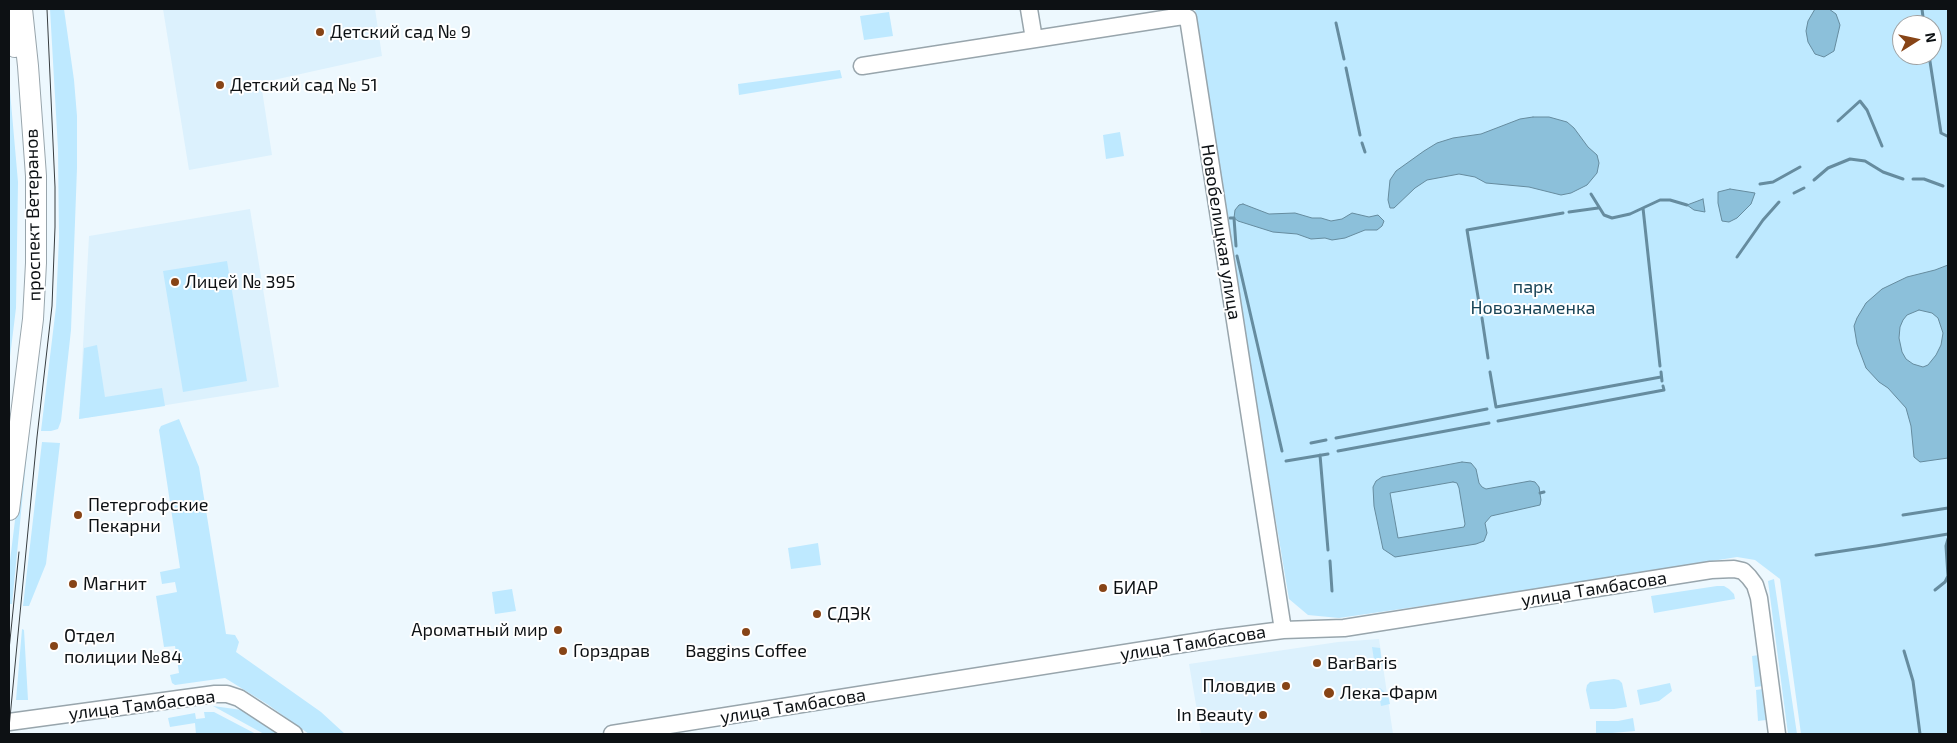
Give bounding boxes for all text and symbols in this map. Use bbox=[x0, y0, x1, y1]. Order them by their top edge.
north arrow bbox=[1892, 15, 1942, 65]
place label: Детский сад № 9 bbox=[330, 21, 471, 43]
marker: Детский сад № 9 bbox=[314, 26, 326, 38]
text: N bbox=[1922, 31, 1941, 44]
place label: Детский сад № 51 bbox=[230, 74, 378, 96]
marker: Детский сад № 51 bbox=[214, 79, 226, 91]
street label: проспект Ветеранов bbox=[21, 129, 45, 301]
street label: Новобелицкая улица bbox=[1196, 143, 1246, 321]
place label: Лицей № 395 bbox=[185, 271, 295, 293]
marker: Лицей № 395 bbox=[169, 276, 181, 288]
park label: парк Новознаменка bbox=[1471, 276, 1595, 318]
place label: Петергофские Пекарни bbox=[88, 494, 208, 536]
marker: Петергофские Пекарни bbox=[72, 509, 84, 521]
street label: улица Тамбасова bbox=[1520, 567, 1668, 611]
place label: Магнит bbox=[83, 573, 147, 595]
place label: БИАР bbox=[1113, 577, 1158, 599]
marker: Магнит bbox=[67, 578, 79, 590]
marker: БИАР bbox=[1097, 582, 1109, 594]
place label: СДЭК bbox=[827, 603, 871, 625]
marker: СДЭК bbox=[811, 608, 823, 620]
place label: Ароматный мир bbox=[411, 619, 548, 641]
street label: улица Тамбасова bbox=[1119, 621, 1267, 665]
marker: Ароматный мир bbox=[552, 624, 564, 636]
place label: Отдел полиции №84 bbox=[64, 625, 182, 668]
marker: Baggins Coffee bbox=[740, 626, 752, 638]
marker: Отдел полиции №84 bbox=[48, 640, 60, 652]
place label: Горздрав bbox=[573, 640, 650, 662]
place label: Baggins Coffee bbox=[685, 640, 807, 662]
marker: Горздрав bbox=[557, 645, 569, 657]
place label: BarBaris bbox=[1327, 652, 1397, 674]
marker: BarBaris bbox=[1311, 657, 1323, 669]
place label: Пловдив bbox=[1203, 675, 1276, 697]
marker: Пловдив bbox=[1280, 680, 1292, 692]
place label: Лека-Фарм bbox=[1340, 682, 1438, 704]
street label: улица Тамбасова bbox=[719, 684, 867, 728]
street label: улица Тамбасова bbox=[68, 685, 216, 725]
marker: Лека-Фарм bbox=[1322, 686, 1336, 700]
place label: In Beauty bbox=[1176, 704, 1253, 726]
marker: In Beauty bbox=[1257, 709, 1269, 721]

